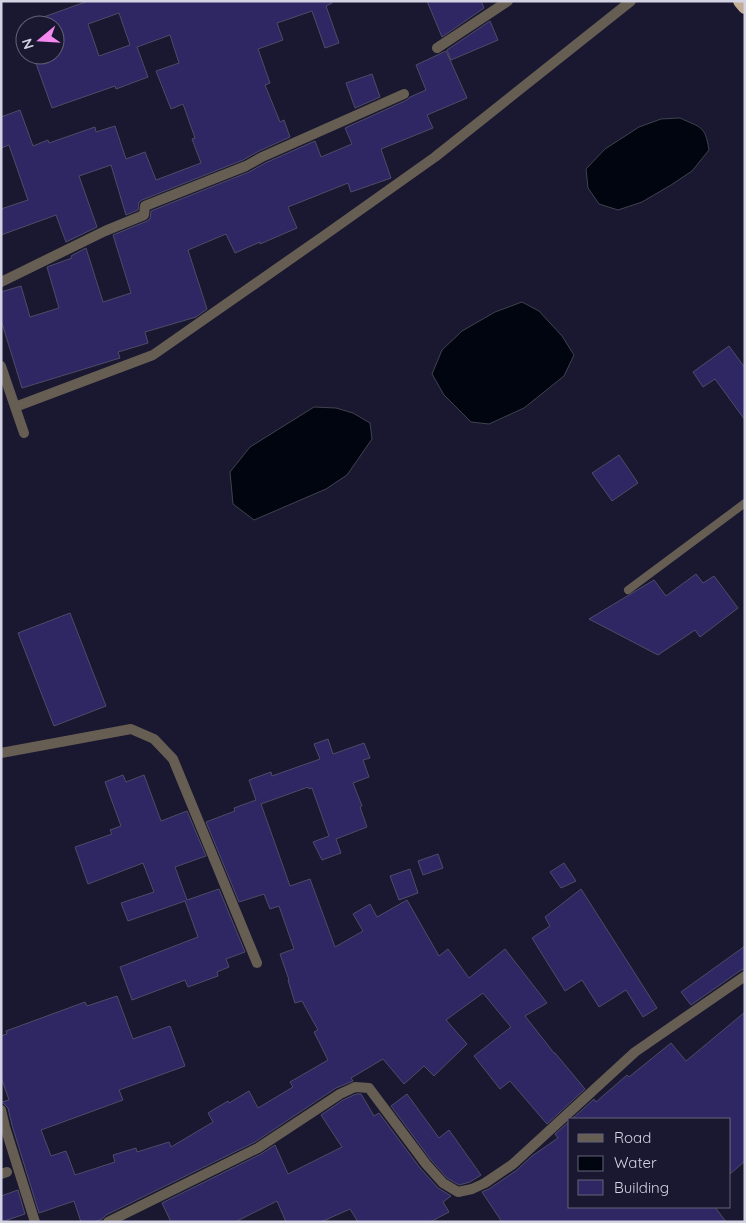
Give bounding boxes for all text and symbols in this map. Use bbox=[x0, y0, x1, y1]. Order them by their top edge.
north arrow bbox=[15, 15, 65, 65]
text: N bbox=[17, 36, 38, 52]
legend bbox=[568, 1118, 731, 1208]
text: Road bbox=[614, 1128, 651, 1147]
text: Water bbox=[614, 1153, 657, 1172]
text: Building bbox=[614, 1178, 669, 1197]

